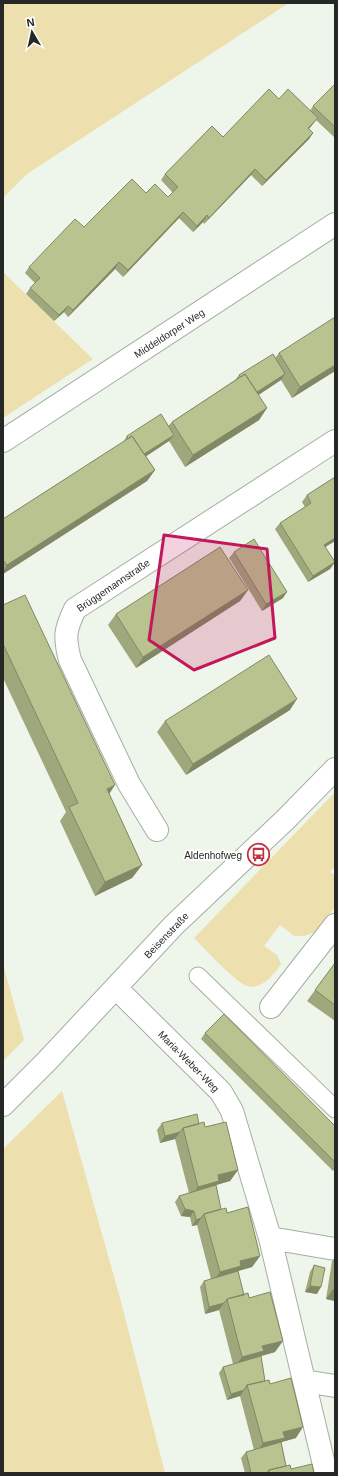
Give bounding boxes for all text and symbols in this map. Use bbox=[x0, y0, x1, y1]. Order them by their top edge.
north arrow bbox=[12, 12, 52, 52]
text: N bbox=[26, 16, 35, 29]
street label: Middeldorper Weg bbox=[132, 307, 206, 360]
street label: Brüggemannstraße bbox=[75, 557, 152, 614]
bus stop icon: Aldenhofweg bbox=[245, 842, 271, 868]
place label: Aldenhofweg bbox=[184, 850, 242, 861]
street label: Beisenstraße bbox=[142, 910, 191, 960]
street label: Maria-Weber-Weg bbox=[156, 1029, 221, 1094]

